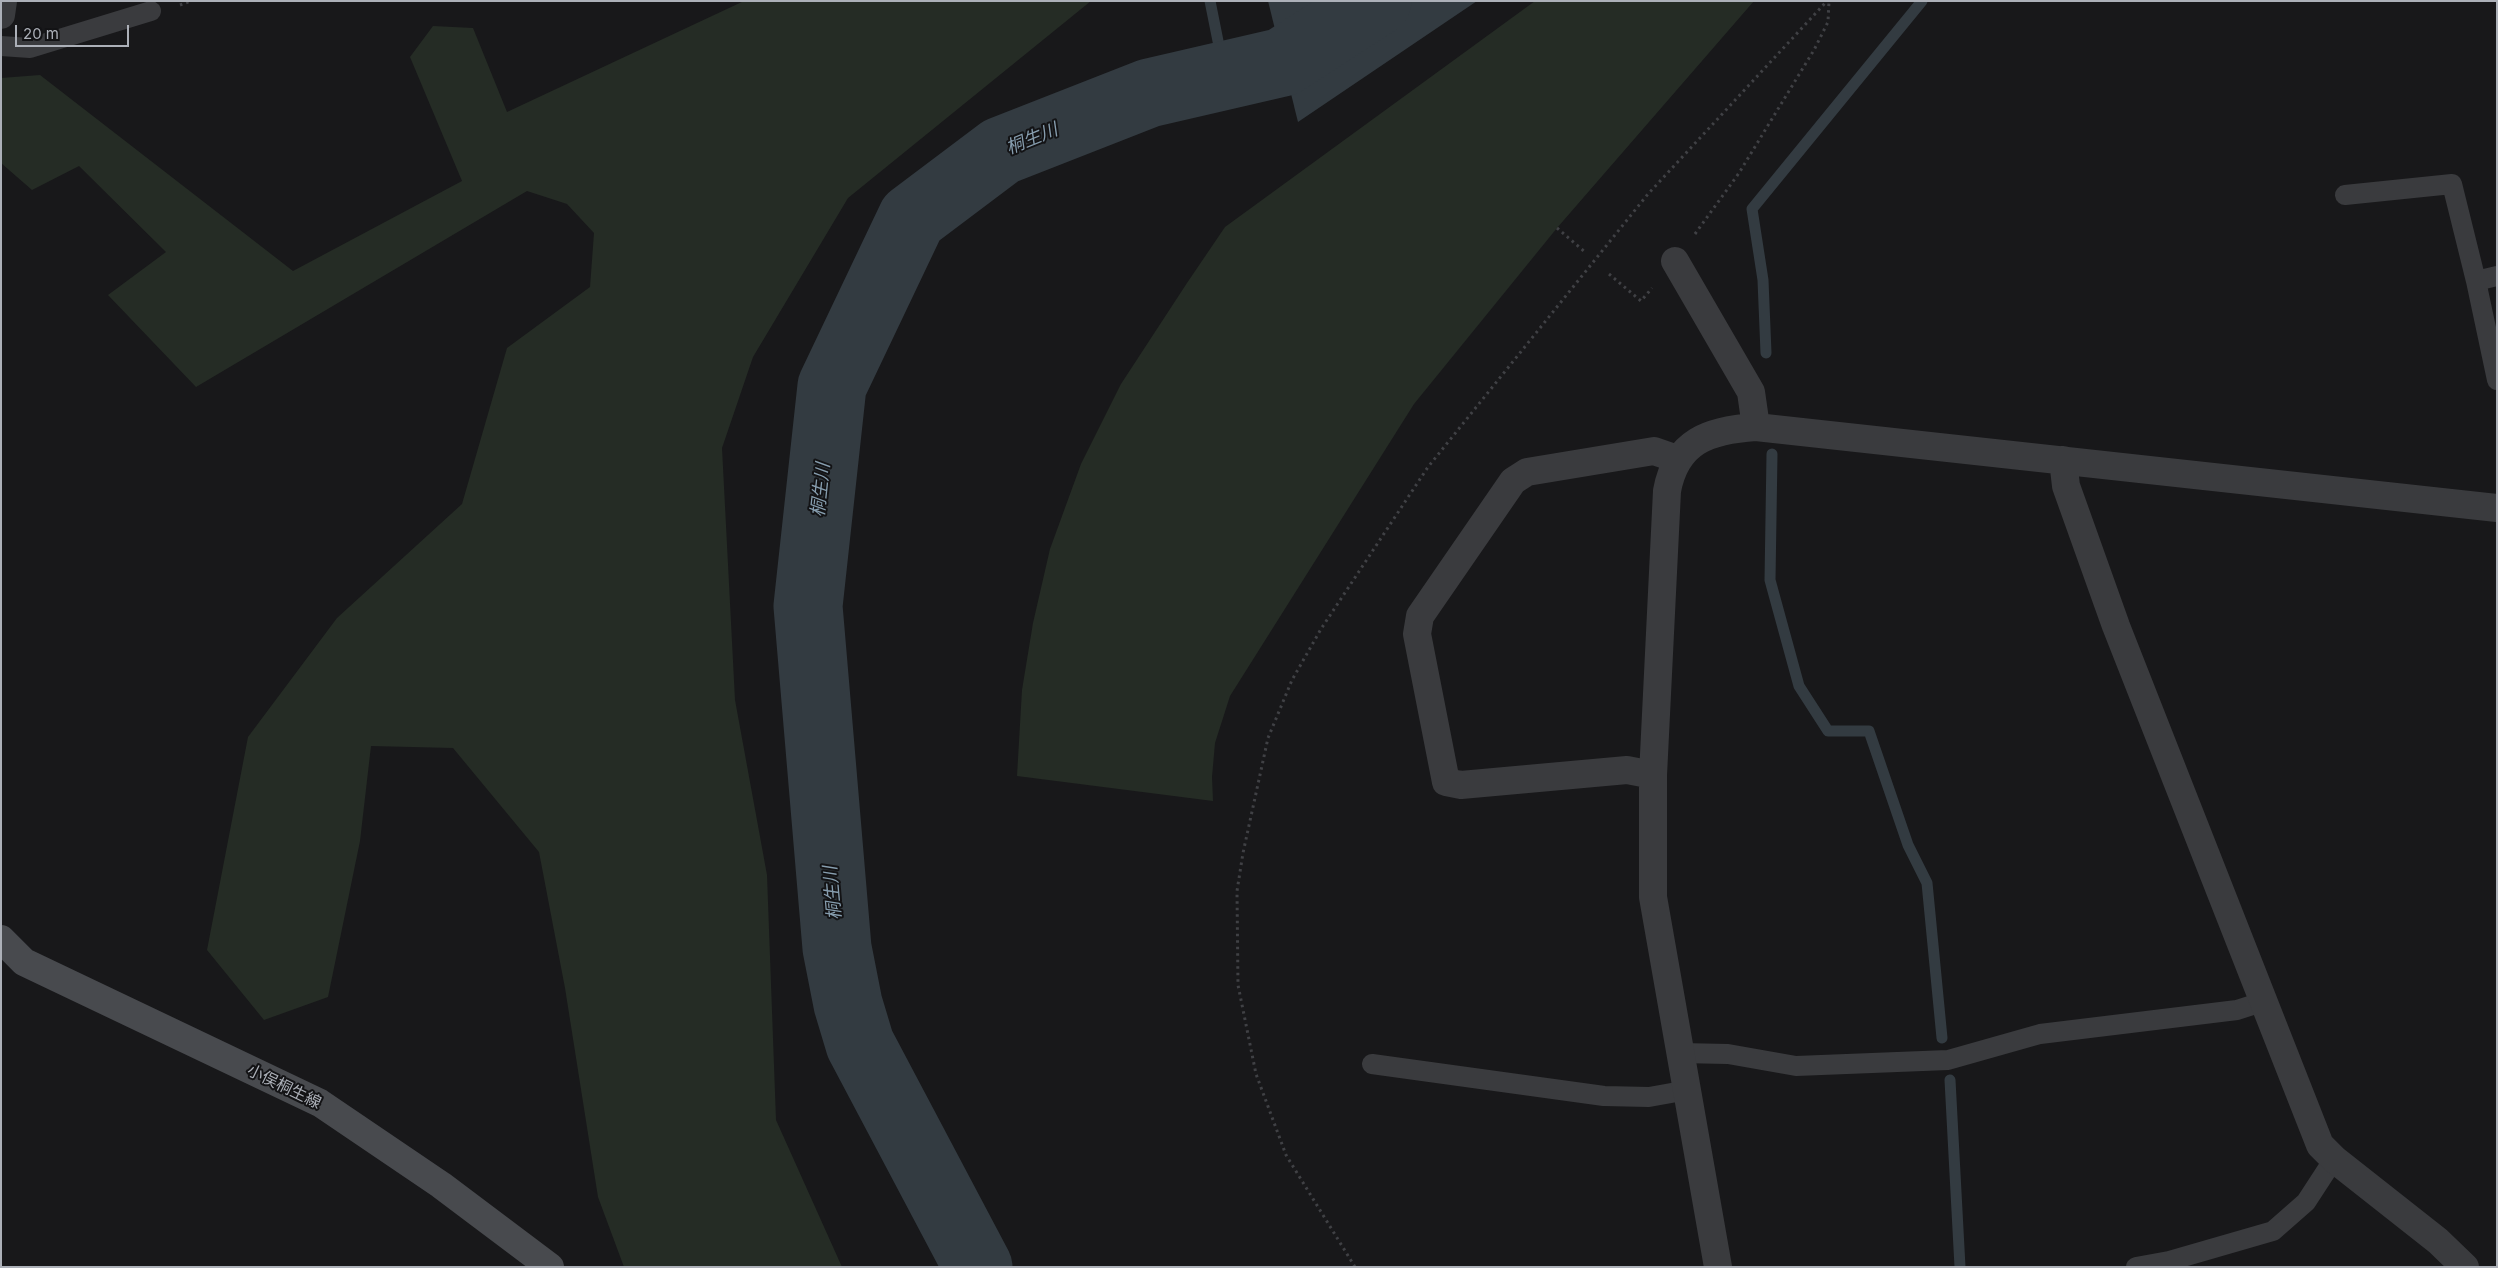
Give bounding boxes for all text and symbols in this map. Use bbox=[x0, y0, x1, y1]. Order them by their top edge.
scale bar bbox=[18, 15, 131, 47]
text: 20 m bbox=[23, 24, 59, 43]
water label: 桐生川 bbox=[1003, 119, 1061, 159]
water label: 桐生川 bbox=[807, 462, 835, 518]
water label: 桐生川 bbox=[820, 865, 846, 921]
street label: 小俣桐生線 bbox=[244, 1061, 324, 1113]

